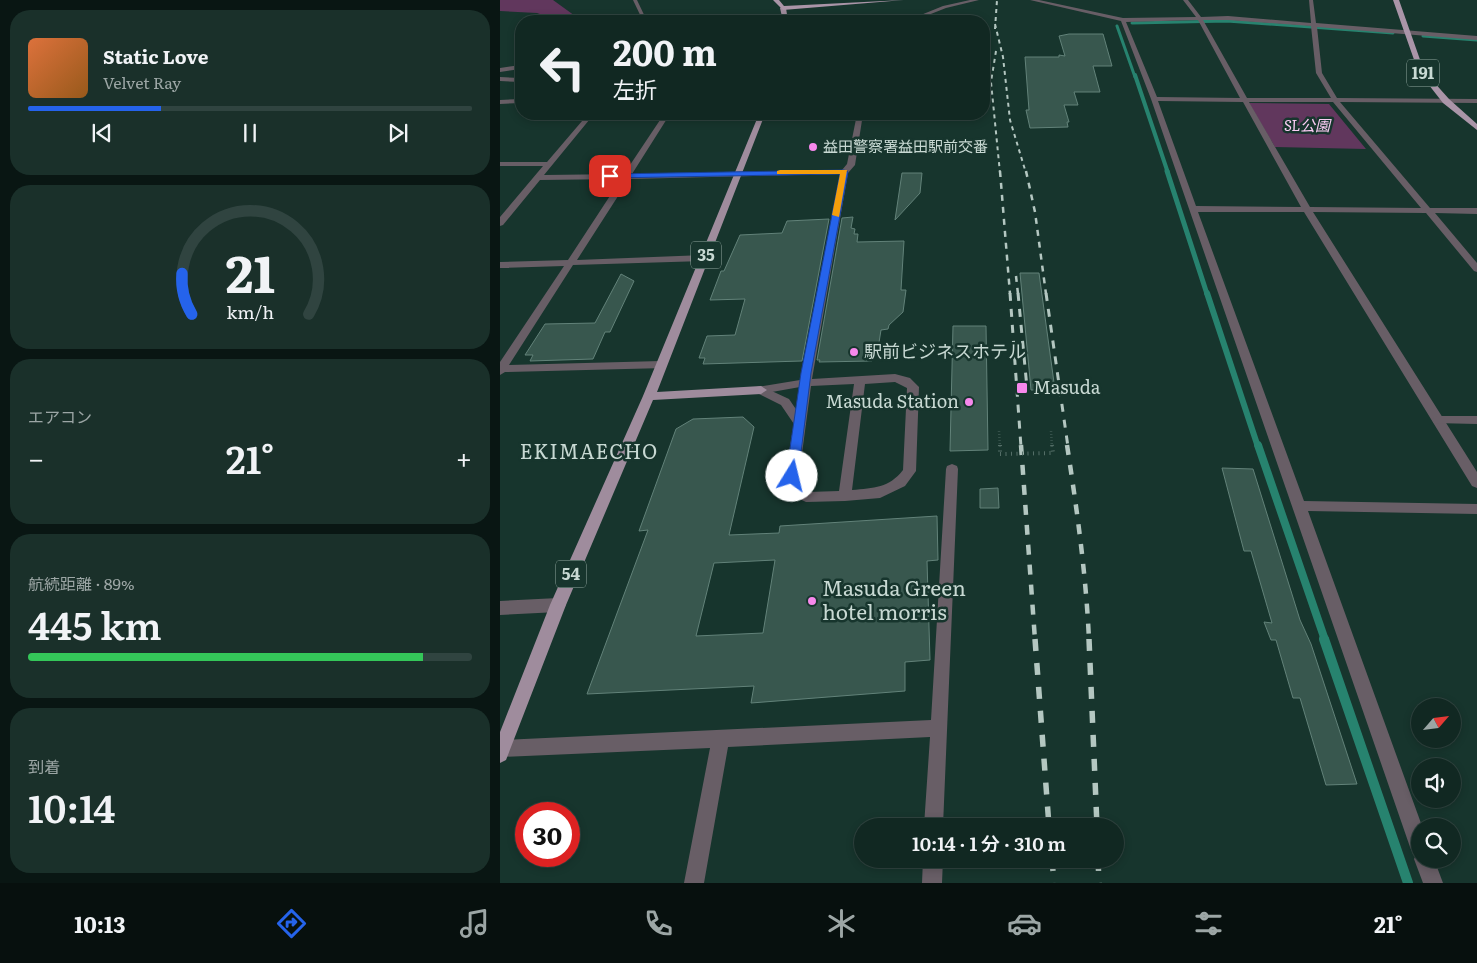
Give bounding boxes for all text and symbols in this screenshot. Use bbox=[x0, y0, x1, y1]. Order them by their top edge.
text: 200 m bbox=[613, 25, 717, 77]
icon: left bbox=[530, 35, 595, 100]
text: Static Love bbox=[103, 42, 208, 70]
road number: 191 bbox=[1407, 59, 1439, 86]
text: Velvet Ray bbox=[103, 70, 181, 94]
text: 左折 bbox=[613, 72, 657, 105]
park label: SL公園 bbox=[1284, 113, 1332, 136]
icon: previous bbox=[88, 119, 116, 147]
icon: pause bbox=[236, 119, 264, 147]
icon: next bbox=[384, 119, 412, 147]
place label: 益田警察署益田駅前交番 bbox=[823, 134, 988, 157]
marker: 益田警察署益田駅前交番 bbox=[807, 141, 819, 153]
pin bbox=[589, 155, 631, 197]
icon: arrive bbox=[596, 162, 624, 190]
text: 21 bbox=[225, 232, 275, 309]
road number: 35 bbox=[691, 242, 721, 268]
text: km/h bbox=[226, 298, 274, 325]
place label: 駅前ビジネスホテル bbox=[864, 337, 1026, 364]
marker: 駅前ビジネスホテル bbox=[848, 346, 860, 358]
place label: Masuda bbox=[1033, 373, 1101, 400]
marker: Masuda bbox=[1015, 381, 1029, 395]
place label: Masuda Station bbox=[826, 387, 959, 414]
marker: Masuda Station bbox=[963, 396, 975, 408]
text: エアコン bbox=[28, 404, 92, 428]
text: 21° bbox=[226, 429, 274, 486]
district label: EKIMAECHO bbox=[520, 435, 658, 465]
text: − bbox=[28, 436, 44, 478]
text: + bbox=[456, 436, 472, 478]
position arrow bbox=[765, 449, 817, 501]
road number: 54 bbox=[556, 560, 586, 588]
text: 航続距離 · 89% bbox=[28, 571, 135, 595]
place label: Masuda Green hotel morris bbox=[822, 571, 966, 626]
text: 445 km bbox=[28, 595, 162, 652]
marker: Masuda Green hotel morris bbox=[806, 595, 818, 607]
north arrow bbox=[1411, 698, 1461, 748]
map controls bbox=[1411, 698, 1461, 868]
text: 到着 bbox=[28, 754, 60, 778]
button: sound bbox=[1411, 758, 1461, 808]
text: 10:14 bbox=[28, 778, 115, 835]
speed limit sign: 30 bbox=[515, 802, 580, 867]
button: search bbox=[1411, 818, 1461, 868]
text: 10:14 · 1 分 · 310 m bbox=[912, 829, 1066, 857]
icon: directions bbox=[274, 906, 309, 941]
icon: music bbox=[457, 906, 492, 941]
icon: phone bbox=[641, 906, 676, 941]
icon: climate bbox=[824, 906, 859, 941]
icon: car bbox=[1007, 906, 1042, 941]
icon: filters bbox=[1191, 906, 1226, 941]
text: 10:13 bbox=[74, 907, 125, 940]
text: 21° bbox=[1374, 907, 1403, 940]

